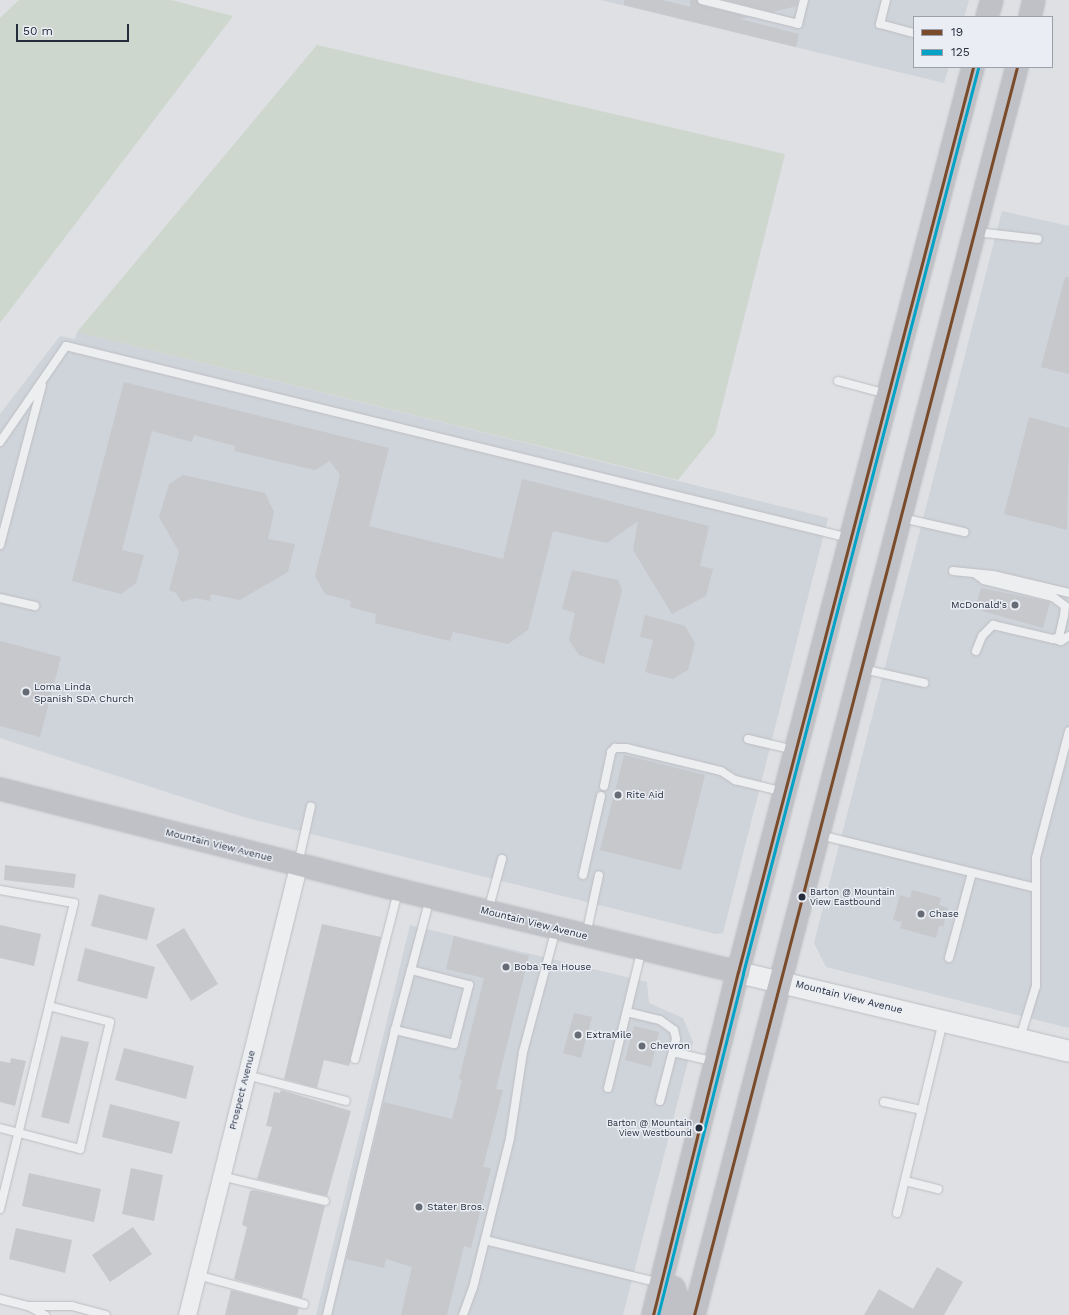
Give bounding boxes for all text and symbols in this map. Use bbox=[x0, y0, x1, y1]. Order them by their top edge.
scale bar bbox=[18, 16, 131, 42]
legend bbox=[913, 16, 1053, 68]
text: 50 m bbox=[23, 24, 53, 38]
text: 19 bbox=[951, 25, 963, 39]
text: 125 bbox=[951, 45, 970, 59]
place label: McDonald's bbox=[951, 599, 1007, 611]
marker: McDonald's bbox=[1010, 600, 1020, 610]
place label: Loma Linda Spanish SDA Church bbox=[34, 680, 134, 704]
marker: Loma Linda Spanish SDA Church bbox=[21, 687, 31, 697]
place label: Rite Aid bbox=[626, 789, 664, 801]
marker: Rite Aid bbox=[613, 790, 623, 800]
street label: Mountain View Avenue bbox=[164, 826, 274, 864]
place label: Barton @ Mountain View Eastbound bbox=[810, 887, 895, 908]
marker: Barton @ Mountain View Eastbound bbox=[797, 892, 807, 902]
street label: Mountain View Avenue bbox=[479, 904, 589, 942]
place label: Chase bbox=[929, 908, 959, 920]
marker: Chase bbox=[916, 909, 926, 919]
place label: Boba Tea House bbox=[514, 961, 592, 973]
marker: Boba Tea House bbox=[501, 962, 511, 972]
street label: Mountain View Avenue bbox=[794, 978, 904, 1016]
place label: ExtraMile bbox=[586, 1029, 632, 1041]
marker: ExtraMile bbox=[573, 1030, 583, 1040]
place label: Chevron bbox=[650, 1040, 690, 1052]
marker: Chevron bbox=[637, 1041, 647, 1051]
street label: Prospect Avenue bbox=[226, 1049, 258, 1131]
place label: Barton @ Mountain View Westbound bbox=[607, 1118, 692, 1139]
marker: Barton @ Mountain View Westbound bbox=[694, 1123, 704, 1133]
place label: Stater Bros. bbox=[427, 1201, 485, 1213]
marker: Stater Bros. bbox=[414, 1202, 424, 1212]

